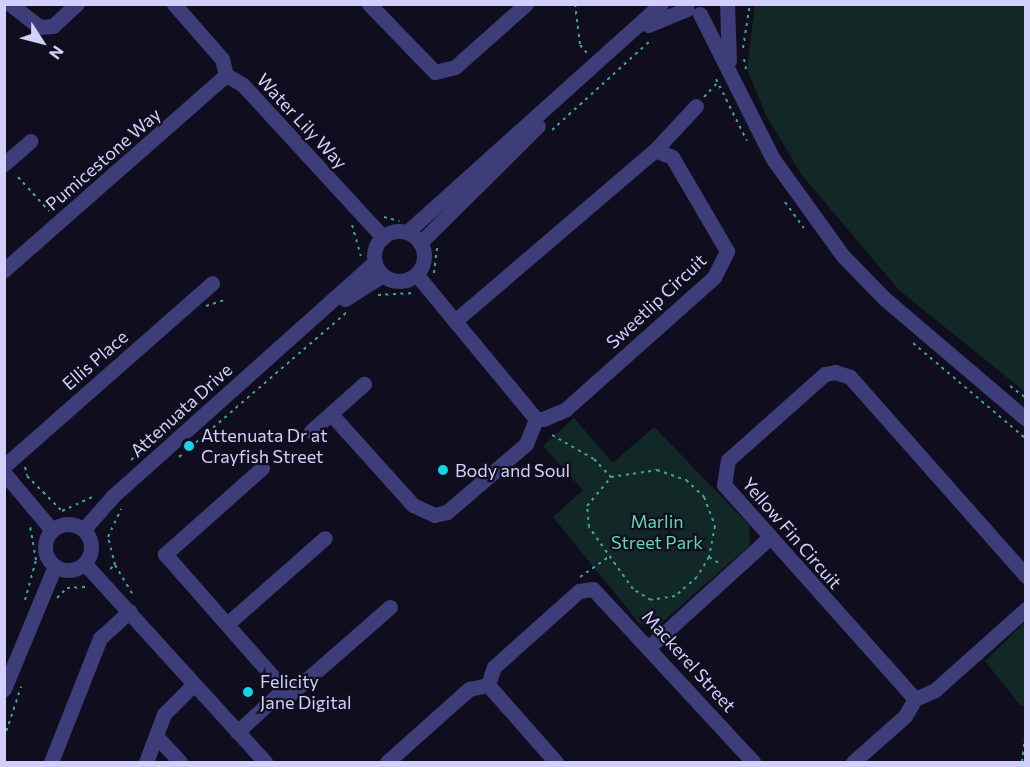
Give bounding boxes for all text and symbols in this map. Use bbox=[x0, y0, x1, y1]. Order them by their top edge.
north arrow bbox=[12, 12, 72, 72]
text: N bbox=[46, 42, 68, 63]
street label: Water Lily Way bbox=[252, 69, 352, 173]
street label: Pumicestone Way bbox=[41, 103, 165, 215]
street label: Sweetlip Circuit bbox=[602, 249, 710, 353]
street label: Ellis Place bbox=[58, 326, 132, 394]
street label: Attenuata Drive bbox=[126, 359, 236, 461]
place label: Attenuata Dr at Crayfish Street bbox=[201, 425, 328, 468]
marker: Attenuata Dr at Crayfish Street bbox=[182, 439, 196, 453]
place label: Body and Soul bbox=[455, 459, 570, 481]
marker: Body and Soul bbox=[436, 463, 450, 477]
street label: Yellow Fin Circuit bbox=[738, 473, 846, 593]
park label: Marlin Street Park bbox=[611, 511, 703, 554]
street label: Mackerel Street bbox=[638, 606, 740, 716]
place label: Felicity Jane Digital bbox=[260, 671, 352, 714]
marker: Felicity Jane Digital bbox=[241, 685, 255, 699]

